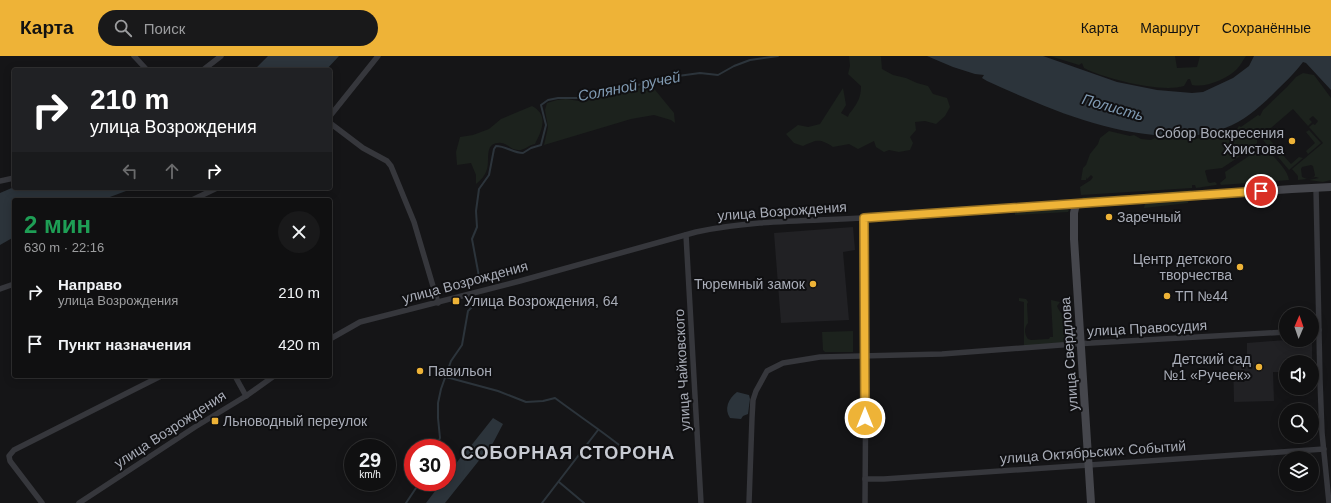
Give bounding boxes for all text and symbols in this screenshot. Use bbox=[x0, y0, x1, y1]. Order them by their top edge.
search box bbox=[98, 10, 378, 46]
text: Карта bbox=[20, 17, 74, 38]
icon: search bbox=[112, 17, 134, 39]
text: Поиск bbox=[144, 20, 185, 37]
text: Карта bbox=[1081, 20, 1118, 36]
text: Маршрут bbox=[1140, 20, 1200, 36]
text: Сохранённые bbox=[1222, 20, 1311, 36]
water label: Соляной ручей bbox=[576, 68, 682, 104]
icon: right bbox=[24, 84, 76, 136]
text: 210 m bbox=[90, 84, 169, 115]
water label: Полисть bbox=[1080, 90, 1146, 124]
text: улица Возрождения bbox=[90, 117, 257, 137]
place label: Собор Воскресения Христова bbox=[1155, 125, 1284, 157]
marker: Собор Воскресения Христова bbox=[1287, 136, 1297, 146]
icon: left bbox=[119, 160, 141, 182]
icon: ahead bbox=[161, 160, 183, 182]
icon: right bbox=[203, 160, 225, 182]
pin bbox=[1244, 174, 1278, 208]
icon: arrive bbox=[1250, 180, 1272, 202]
street label: улица Возрождения bbox=[717, 198, 847, 224]
place label: Заречный bbox=[1117, 209, 1181, 225]
text: 2 мин bbox=[24, 211, 91, 238]
button: close bbox=[278, 211, 320, 253]
marker: Заречный bbox=[1104, 212, 1114, 222]
text: 630 m · 22:16 bbox=[24, 240, 104, 255]
place label: Центр детского творчества bbox=[1133, 251, 1232, 283]
street label: улица Возрождения bbox=[400, 257, 530, 307]
marker: Центр детского творчества bbox=[1235, 262, 1245, 272]
text: Направо bbox=[58, 276, 122, 293]
place label: Тюремный замок bbox=[694, 276, 806, 292]
marker: Тюремный замок bbox=[808, 279, 818, 289]
icon: right bbox=[24, 281, 46, 303]
text: 210 m bbox=[278, 284, 320, 301]
place label: ТП №44 bbox=[1175, 288, 1228, 304]
marker: ТП №44 bbox=[1162, 291, 1172, 301]
text: улица Возрождения bbox=[58, 293, 178, 308]
place label: Улица Возрождения, 64 bbox=[464, 293, 618, 309]
marker: Улица Возрождения, 64 bbox=[451, 296, 461, 306]
street label: улица Свердлова bbox=[1057, 296, 1081, 412]
north arrow bbox=[1279, 307, 1319, 347]
map controls bbox=[1279, 307, 1319, 491]
street label: улица Чайковского bbox=[671, 308, 693, 431]
street label: улица Правосудия bbox=[1087, 317, 1207, 339]
icon: arrive bbox=[24, 333, 46, 355]
text: Пункт назначения bbox=[58, 336, 191, 353]
text: 420 m bbox=[278, 336, 320, 353]
place label: Детский сад №1 «Ручеек» bbox=[1163, 351, 1251, 383]
button: sound bbox=[1279, 355, 1319, 395]
marker: Детский сад №1 «Ручеек» bbox=[1254, 362, 1264, 372]
place label: Павильон bbox=[428, 363, 492, 379]
marker: Павильон bbox=[415, 366, 425, 376]
street label: улица Возрождения bbox=[111, 387, 229, 471]
position arrow bbox=[844, 397, 886, 439]
button: search bbox=[1279, 403, 1319, 443]
place label: Льноводный переулок bbox=[223, 413, 368, 429]
marker: Льноводный переулок bbox=[210, 416, 220, 426]
street label: улица Октябрьских Событий bbox=[999, 438, 1187, 466]
speed limit sign: 30 bbox=[404, 439, 456, 491]
district label: СОБОРНАЯ СТОРОНА bbox=[461, 443, 675, 463]
text: 29 bbox=[359, 449, 381, 471]
button: layers bbox=[1279, 451, 1319, 491]
text: km/h bbox=[359, 469, 381, 480]

